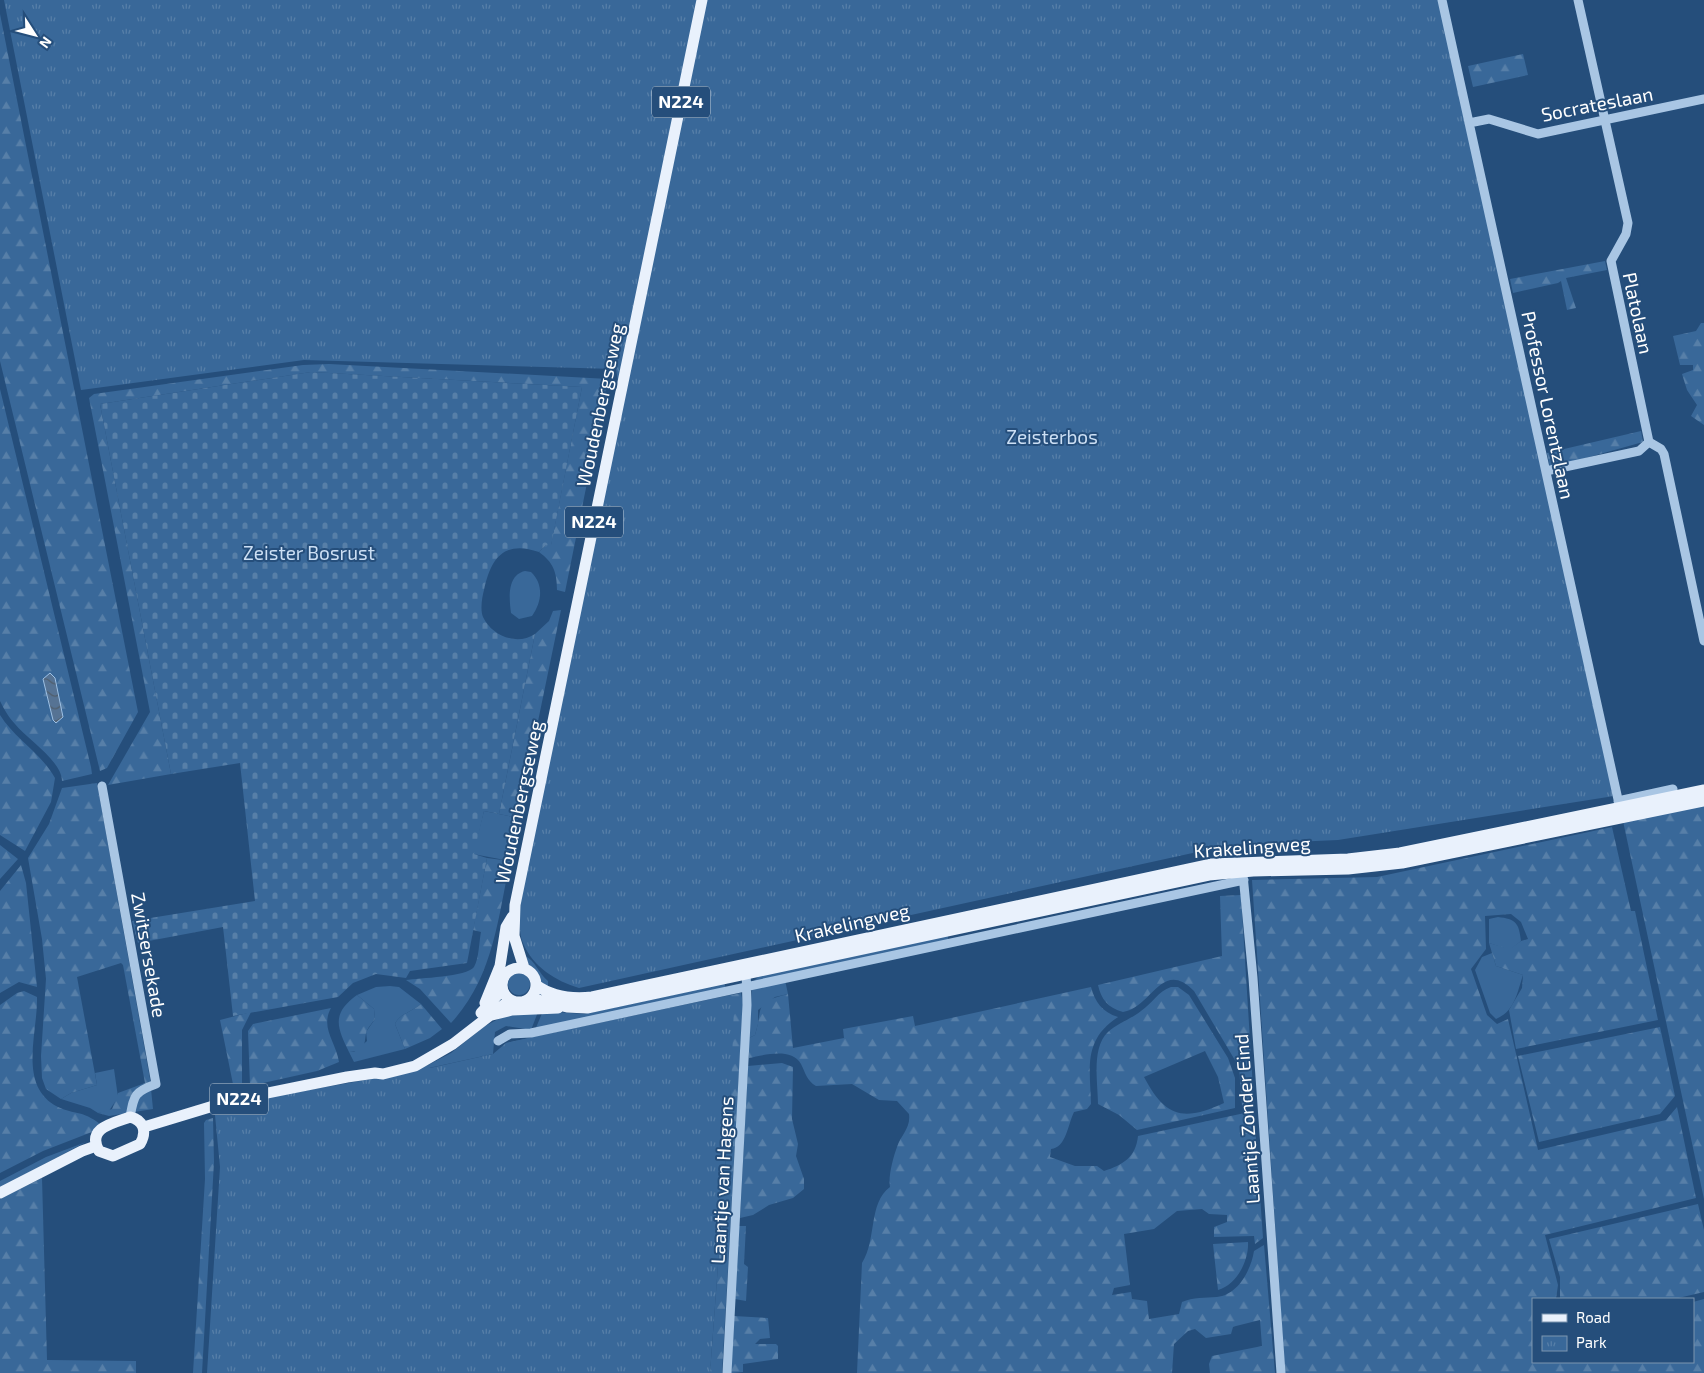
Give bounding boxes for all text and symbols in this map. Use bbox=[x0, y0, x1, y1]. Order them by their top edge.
north arrow bbox=[10, 10, 60, 60]
text: N bbox=[36, 34, 56, 52]
street label: Socrateslaan bbox=[1539, 81, 1655, 126]
road number: N224 bbox=[652, 86, 710, 118]
street label: Platolaan bbox=[1619, 270, 1658, 356]
street label: Professor Lorentzlaan bbox=[1517, 309, 1580, 501]
street label: Woudenbergseweg bbox=[571, 321, 628, 489]
park label: Zeisterbos bbox=[1006, 425, 1098, 448]
road number: N224 bbox=[565, 507, 623, 538]
park label: Zeister Bosrust bbox=[243, 541, 375, 564]
street label: Woudenbergseweg bbox=[490, 718, 547, 886]
street label: Krakelingweg bbox=[1193, 831, 1312, 862]
street label: Zwitsersekade bbox=[127, 890, 172, 1019]
street label: Krakelingweg bbox=[792, 898, 912, 947]
street label: Laantje Zonder Eind bbox=[1229, 1033, 1264, 1205]
road number: N224 bbox=[210, 1084, 268, 1114]
street label: Laantje van Hagens bbox=[706, 1096, 737, 1264]
legend bbox=[1532, 1298, 1694, 1363]
text: Road bbox=[1576, 1308, 1611, 1326]
text: Park bbox=[1576, 1333, 1607, 1351]

